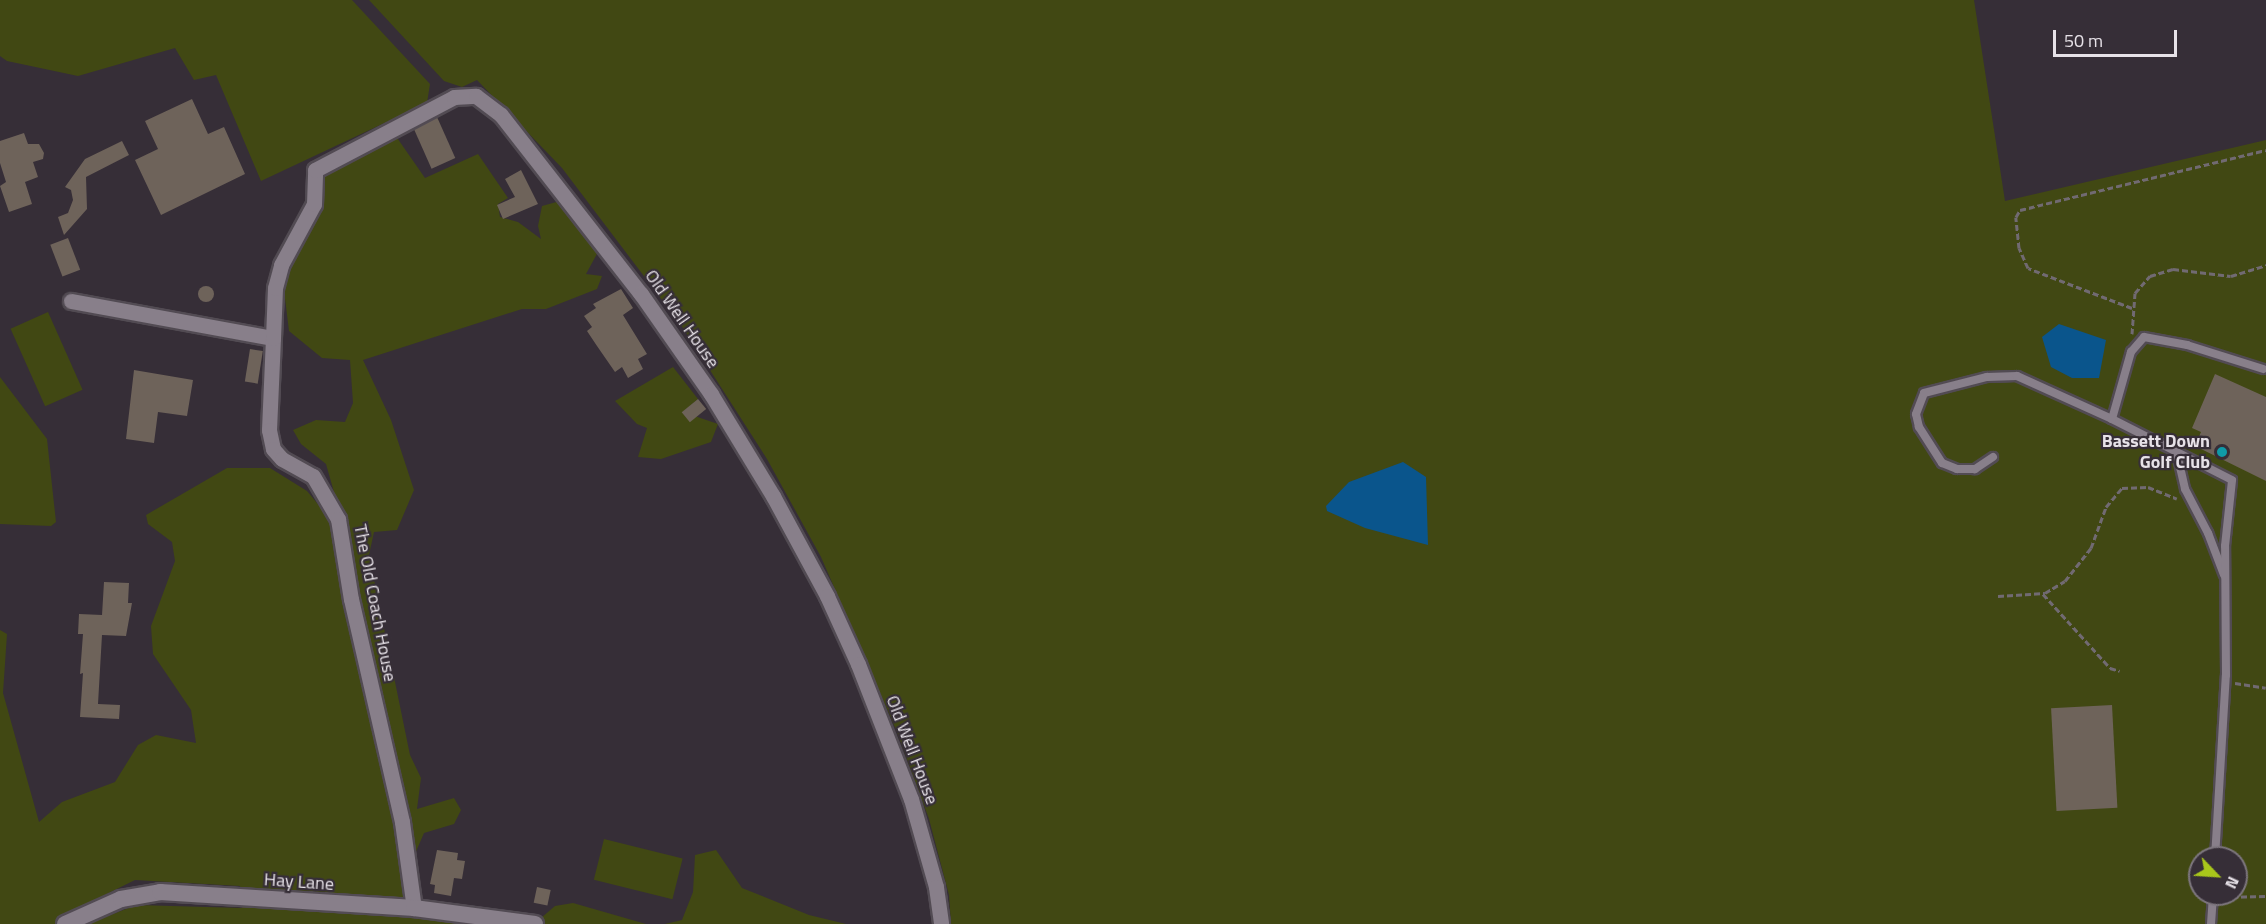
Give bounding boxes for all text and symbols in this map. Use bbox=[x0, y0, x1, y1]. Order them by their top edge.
scale bar bbox=[2056, 18, 2180, 56]
text: 50 m bbox=[2064, 27, 2103, 54]
street label: Old Well House bbox=[640, 266, 724, 372]
place label: Bassett Down Golf Club bbox=[2102, 431, 2210, 474]
marker: Bassett Down Golf Club bbox=[2215, 445, 2229, 459]
street label: The Old Coach House bbox=[349, 522, 401, 684]
street label: Old Well House bbox=[881, 692, 943, 808]
north arrow bbox=[2188, 846, 2248, 906]
street label: Hay Lane bbox=[263, 869, 335, 895]
text: N bbox=[2219, 873, 2246, 893]

